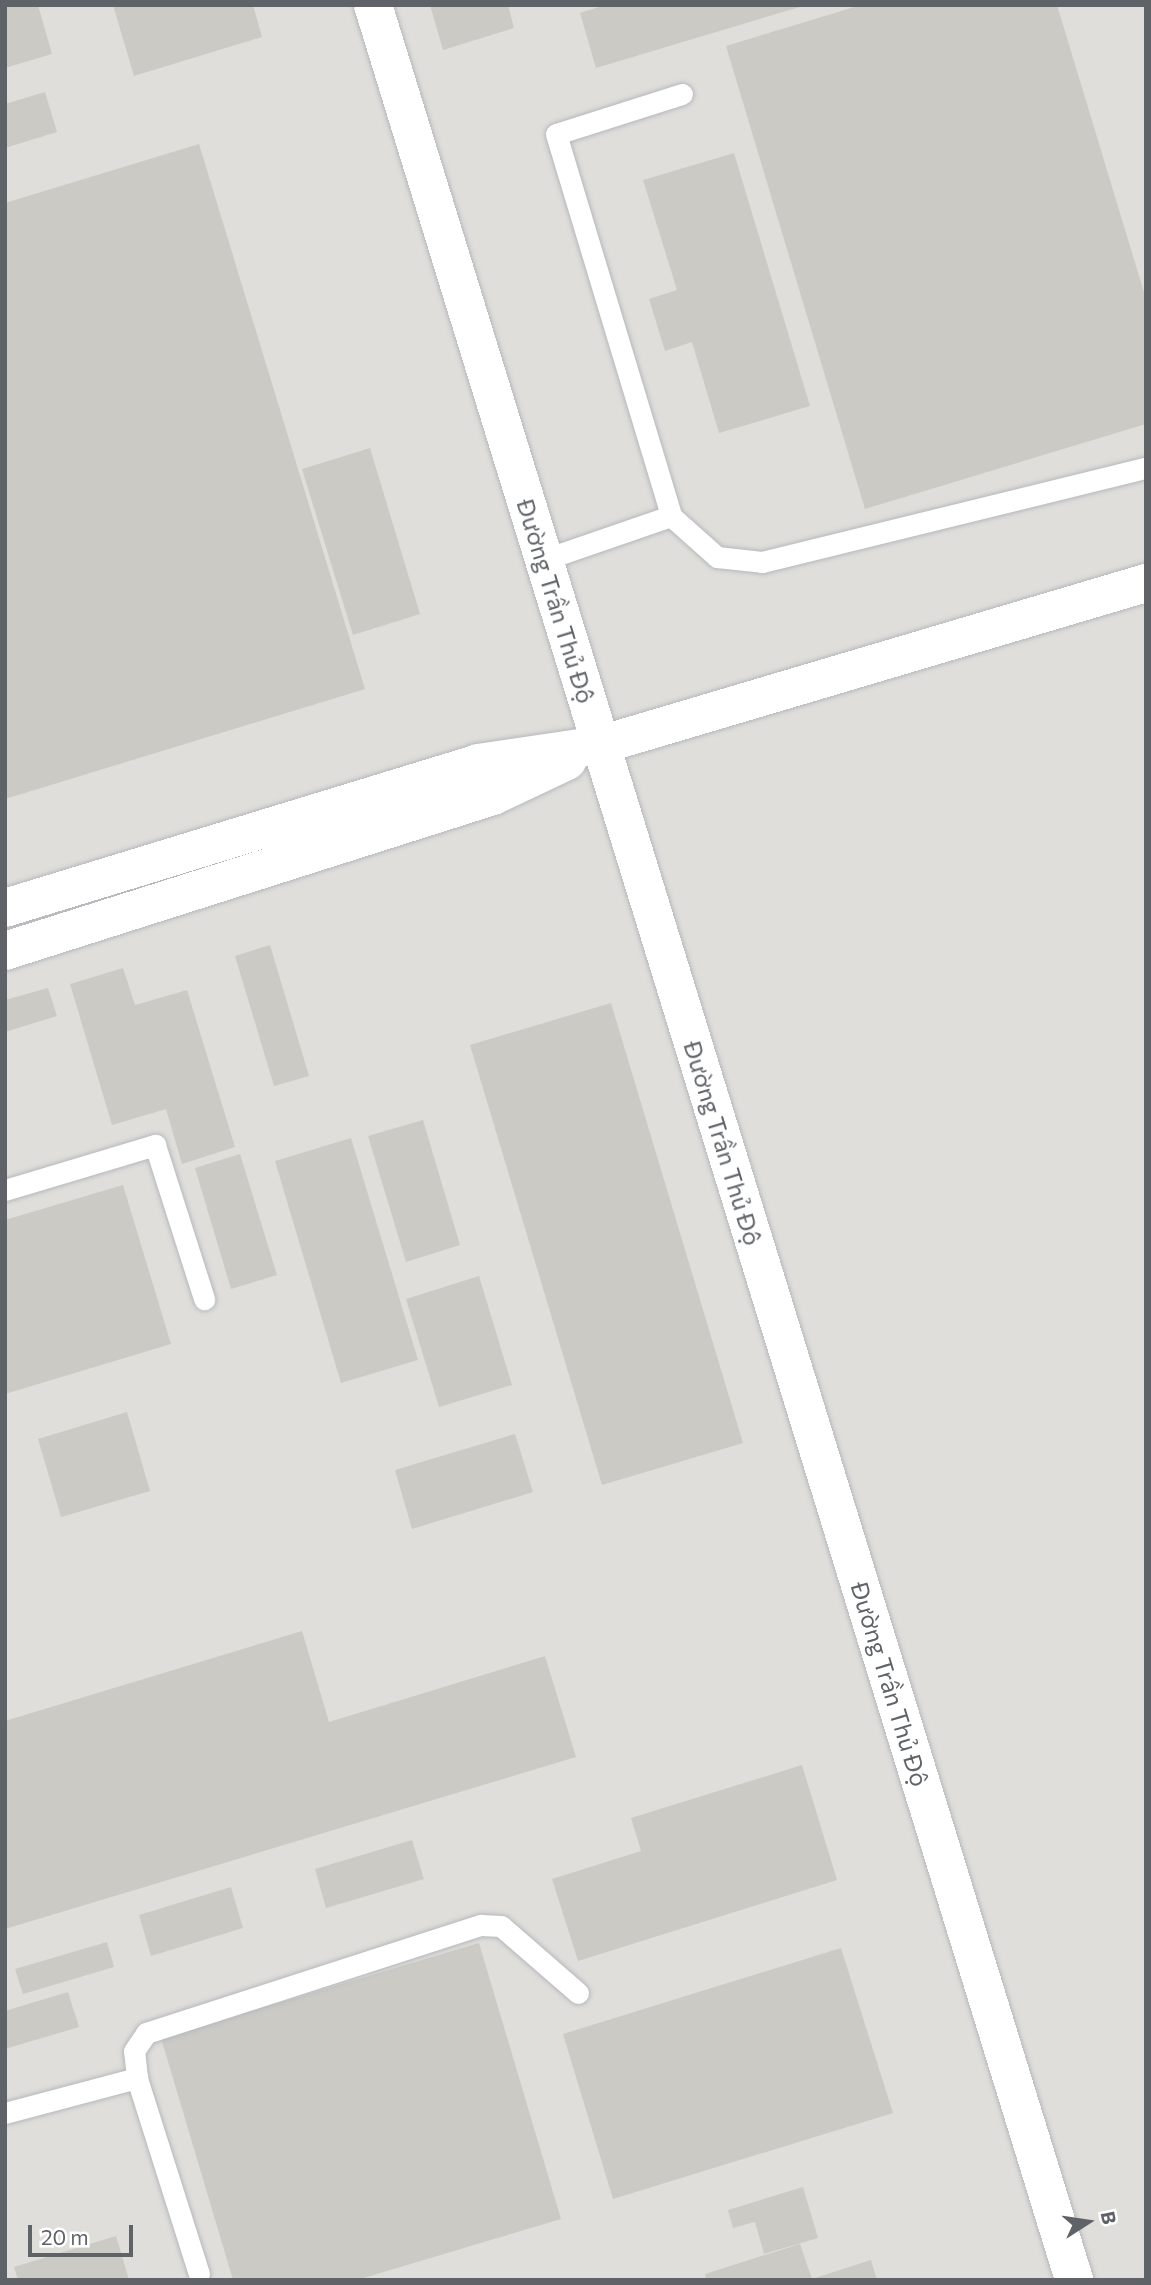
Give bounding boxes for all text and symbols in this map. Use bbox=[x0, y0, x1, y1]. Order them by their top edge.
street label: Đường Trần Thủ Độ bbox=[511, 495, 601, 707]
street label: Đường Trần Thủ Độ bbox=[678, 1037, 768, 1249]
street label: Đường Trần Thủ Độ bbox=[845, 1578, 935, 1790]
north arrow bbox=[1053, 2187, 1123, 2257]
text: B bbox=[1096, 2209, 1122, 2226]
scale bar bbox=[32, 2212, 136, 2256]
text: 20 m bbox=[41, 2224, 89, 2249]

